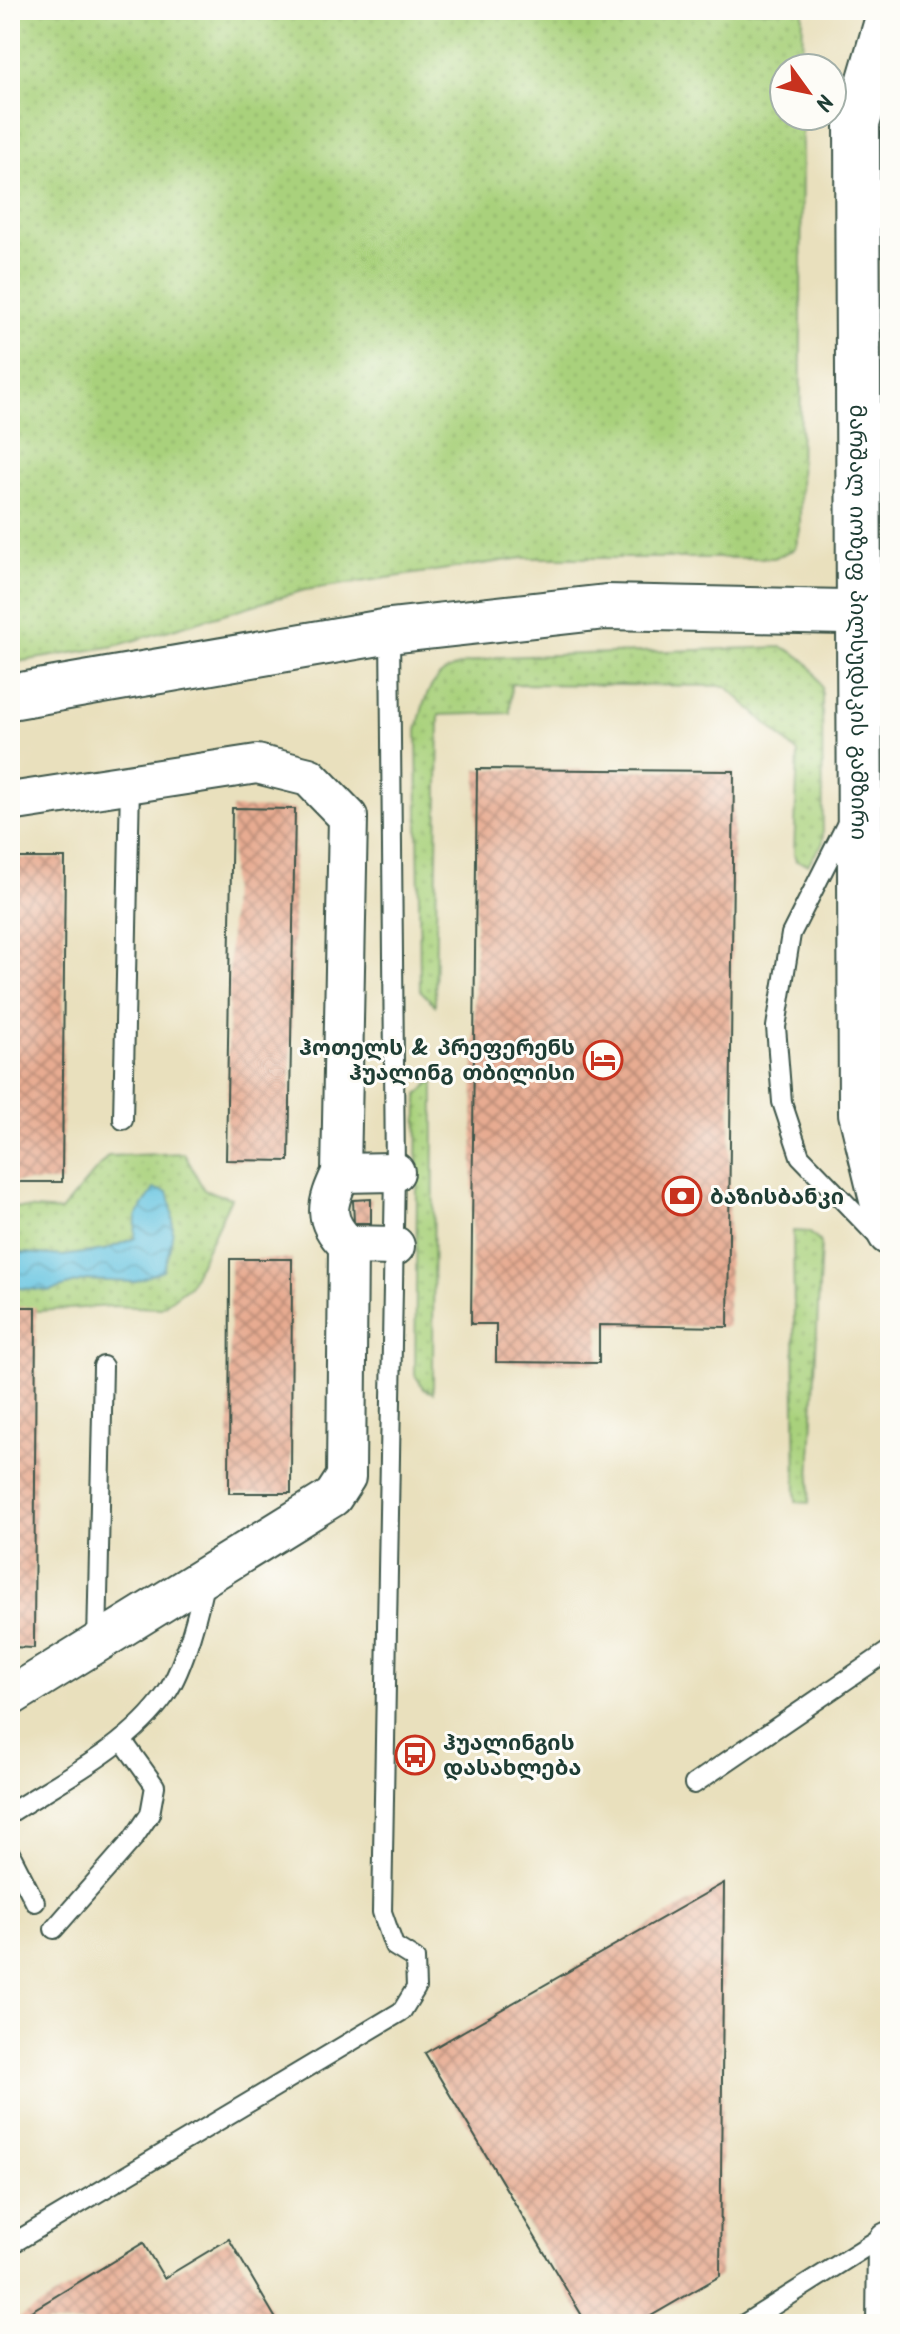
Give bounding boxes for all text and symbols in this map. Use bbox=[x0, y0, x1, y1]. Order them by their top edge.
north arrow bbox=[768, 52, 848, 132]
text: N bbox=[804, 86, 841, 117]
street label: მარშალ იოზეფ პილსუდსკის გამზირი bbox=[838, 404, 875, 840]
place label: ჰოთელს & პრეფერენს ჰუალინგ თბილისი bbox=[299, 1032, 575, 1092]
hotel icon: ჰოთელს & პრეფერენს ჰუალინგ თბილისი bbox=[582, 1039, 624, 1081]
bank icon: ბაზისბანკი bbox=[661, 1175, 703, 1217]
place label: ბაზისბანკი bbox=[710, 1181, 844, 1216]
place label: ჰუალინგის დასახლება bbox=[443, 1727, 581, 1787]
bus stop icon: ჰუალინგის დასახლება bbox=[394, 1734, 436, 1776]

